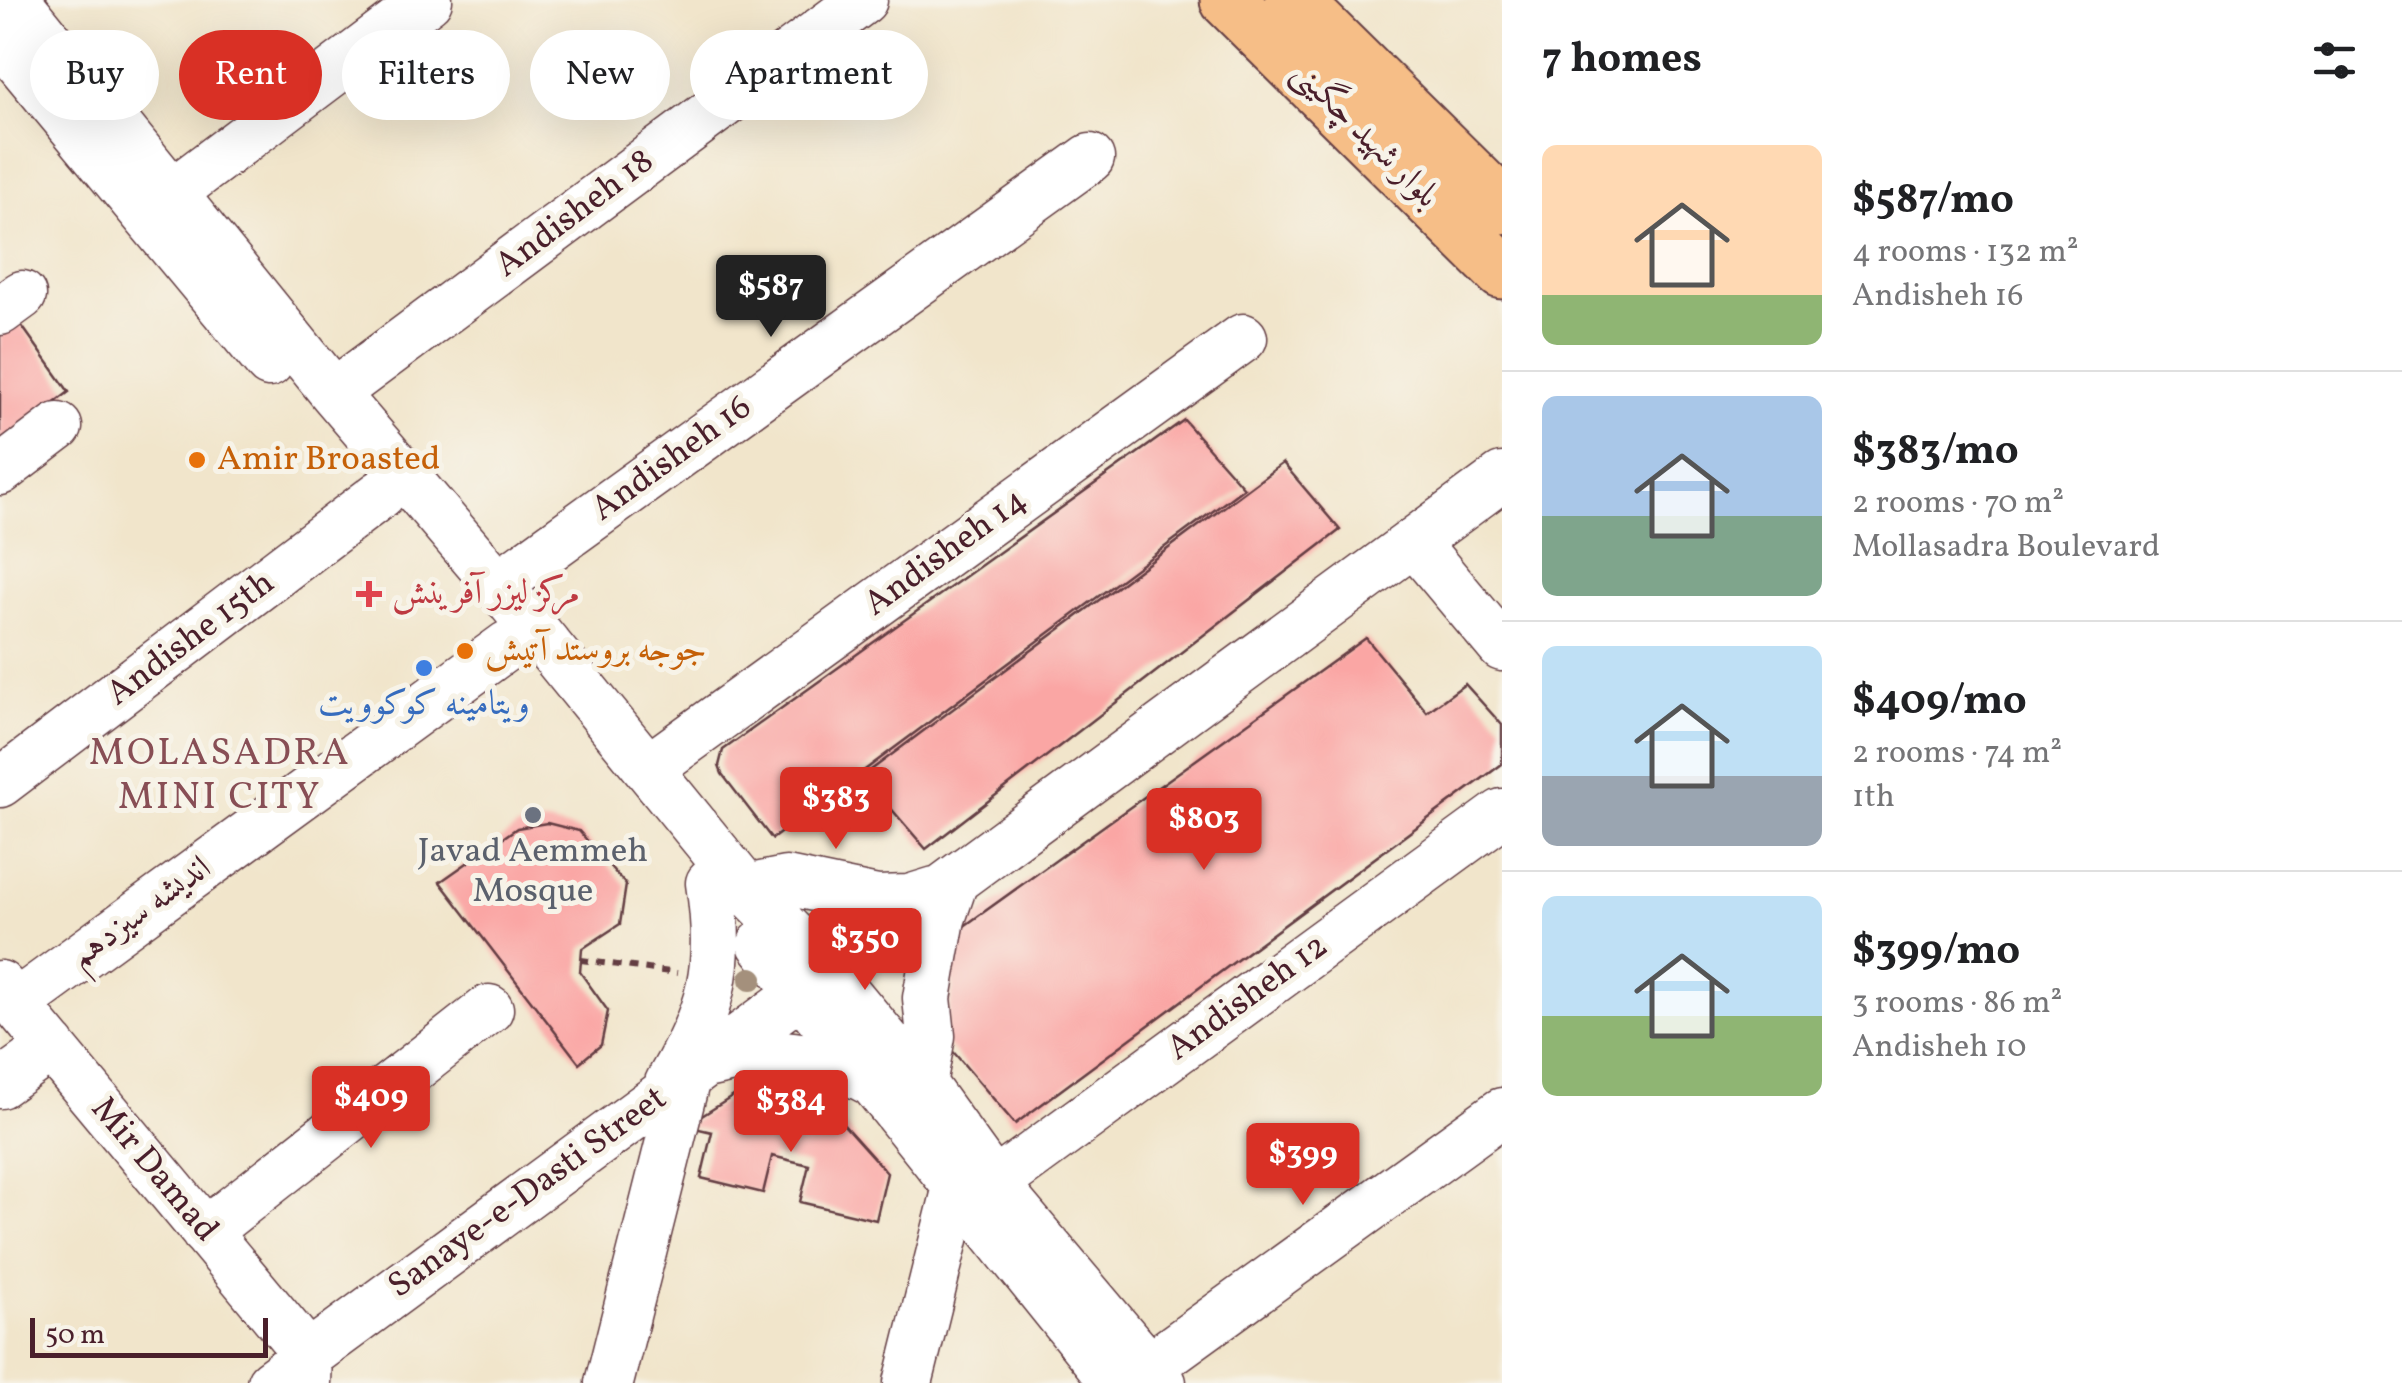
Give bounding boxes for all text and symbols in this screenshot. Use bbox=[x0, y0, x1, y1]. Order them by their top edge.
chip: Buy bbox=[30, 30, 159, 120]
chip: Rent bbox=[179, 30, 322, 120]
chip: Filters bbox=[342, 30, 510, 120]
chip: New bbox=[530, 30, 670, 120]
chip: Apartment bbox=[690, 30, 928, 120]
text: 7 homes bbox=[1542, 31, 1702, 90]
icon: filters bbox=[2307, 33, 2362, 88]
street label: بلوار شهید چگینی bbox=[1280, 50, 1450, 220]
street label: Andisheh 18 bbox=[486, 138, 664, 290]
text: $587/mo bbox=[1852, 172, 2014, 231]
icon: home bbox=[1622, 185, 1742, 305]
text: 4 rooms · 132 m² bbox=[1852, 231, 2079, 275]
pin: $587 bbox=[712, 255, 830, 340]
text: $587 bbox=[738, 265, 804, 309]
text: Andisheh 16 bbox=[1852, 275, 2023, 319]
street label: Andisheh 16 bbox=[582, 385, 762, 533]
text: $383/mo bbox=[1852, 423, 2019, 482]
place label: Amir Broasted bbox=[217, 436, 441, 484]
icon: home bbox=[1622, 436, 1742, 556]
marker: Amir Broasted bbox=[186, 449, 208, 471]
street label: Andisheh 14 bbox=[855, 478, 1037, 628]
text: 2 rooms · 70 m² bbox=[1852, 482, 2064, 526]
text: Mollasadra Boulevard bbox=[1852, 526, 2160, 570]
street label: Andishe 15th bbox=[97, 560, 285, 718]
place label: مرکز لیزر آفرینش bbox=[392, 570, 580, 618]
marker: مرکز لیزر آفرینش bbox=[356, 581, 382, 607]
place label: جوجه بروستد آتیش bbox=[485, 627, 707, 675]
marker: جوجه بروستد آتیش bbox=[454, 640, 476, 662]
marker: ویتامینه کوکوویت bbox=[413, 657, 435, 679]
text: $409/mo bbox=[1852, 673, 2027, 732]
place label: ویتامینه کوکوویت bbox=[318, 681, 530, 729]
icon: home bbox=[1622, 686, 1742, 806]
district label: MOLASADRA MINI CITY bbox=[89, 728, 351, 825]
text: 2 rooms · 74 m² bbox=[1852, 732, 2062, 776]
pin: $383 bbox=[777, 767, 895, 852]
text: 1th bbox=[1852, 776, 1895, 820]
text: $383 bbox=[802, 777, 870, 821]
pin: $803 bbox=[1145, 788, 1263, 873]
text: $803 bbox=[1169, 798, 1239, 842]
marker: Javad Aemmeh Mosque bbox=[522, 804, 544, 826]
place label: Javad Aemmeh Mosque bbox=[418, 828, 648, 916]
street label: اندیشه سیزدهم bbox=[60, 845, 225, 986]
pin: $350 bbox=[806, 908, 924, 993]
text: $350 bbox=[831, 918, 899, 962]
street label: Andisheh 12 bbox=[1158, 923, 1338, 1073]
text: $399/mo bbox=[1852, 923, 2020, 982]
icon: home bbox=[1622, 936, 1742, 1056]
text: 3 rooms · 86 m² bbox=[1852, 982, 2062, 1026]
text: Andisheh 10 bbox=[1852, 1026, 2026, 1070]
pin: $409 bbox=[312, 1066, 430, 1151]
pin: $384 bbox=[732, 1070, 850, 1155]
text: $409 bbox=[334, 1076, 408, 1120]
street label: Sanaye-e-Dasti Street bbox=[379, 1076, 677, 1310]
text: $384 bbox=[756, 1080, 826, 1124]
street label: Mir Damad bbox=[79, 1087, 229, 1253]
pin: $399 bbox=[1244, 1123, 1362, 1208]
text: $399 bbox=[1268, 1133, 1338, 1177]
scale bar bbox=[30, 1313, 268, 1358]
text: 50 m bbox=[45, 1316, 105, 1355]

